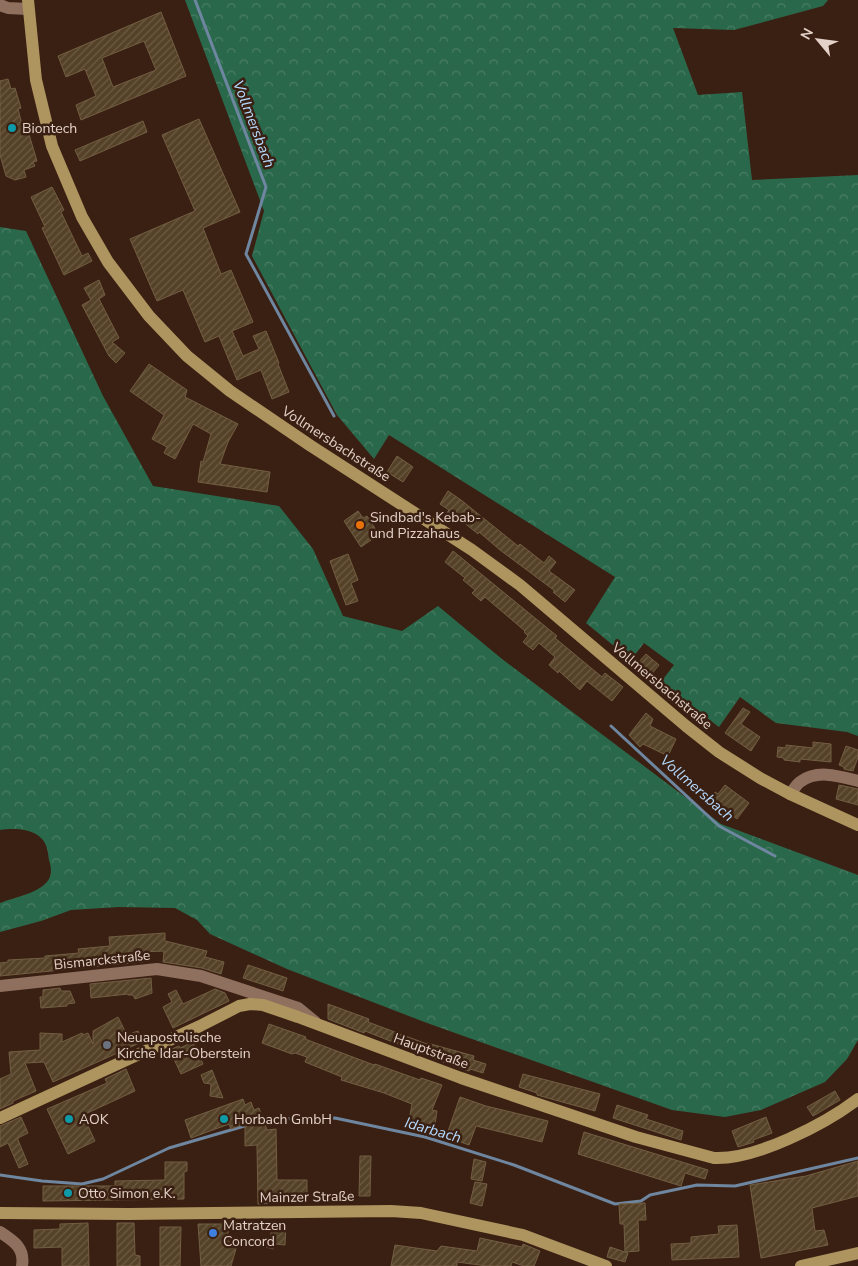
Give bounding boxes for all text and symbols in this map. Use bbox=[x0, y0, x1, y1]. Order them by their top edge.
north arrow bbox=[793, 15, 843, 65]
text: N bbox=[796, 25, 818, 43]
water label: Vollmersbach bbox=[228, 77, 280, 171]
place label: Biontech bbox=[22, 119, 77, 138]
marker: Biontech bbox=[6, 122, 18, 134]
street label: Vollmersbachstraße bbox=[277, 401, 394, 486]
place label: Sindbad's Kebab- und Pizzahaus bbox=[370, 508, 481, 543]
marker: Sindbad's Kebab- und Pizzahaus bbox=[354, 519, 366, 531]
street label: Vollmersbachstraße bbox=[607, 638, 716, 734]
water label: Vollmersbach bbox=[656, 750, 738, 826]
street label: Bismarckstraße bbox=[53, 945, 151, 975]
place label: Neuapostolische Kirche Idar-Oberstein bbox=[117, 1028, 251, 1063]
street label: Hauptstraße bbox=[391, 1029, 471, 1073]
marker: Neuapostolische Kirche Idar-Oberstein bbox=[101, 1039, 113, 1051]
place label: AOK bbox=[79, 1110, 109, 1129]
place label: Horbach GmbH bbox=[234, 1110, 332, 1129]
water label: Idarbach bbox=[402, 1112, 464, 1148]
marker: AOK bbox=[63, 1113, 75, 1125]
marker: Horbach GmbH bbox=[218, 1113, 230, 1125]
place label: Otto Simon e.K. bbox=[78, 1184, 176, 1203]
marker: Otto Simon e.K. bbox=[62, 1187, 74, 1199]
street label: Mainzer Straße bbox=[259, 1187, 355, 1207]
place label: Matratzen Concord bbox=[223, 1216, 286, 1251]
marker: Matratzen Concord bbox=[207, 1227, 219, 1239]

